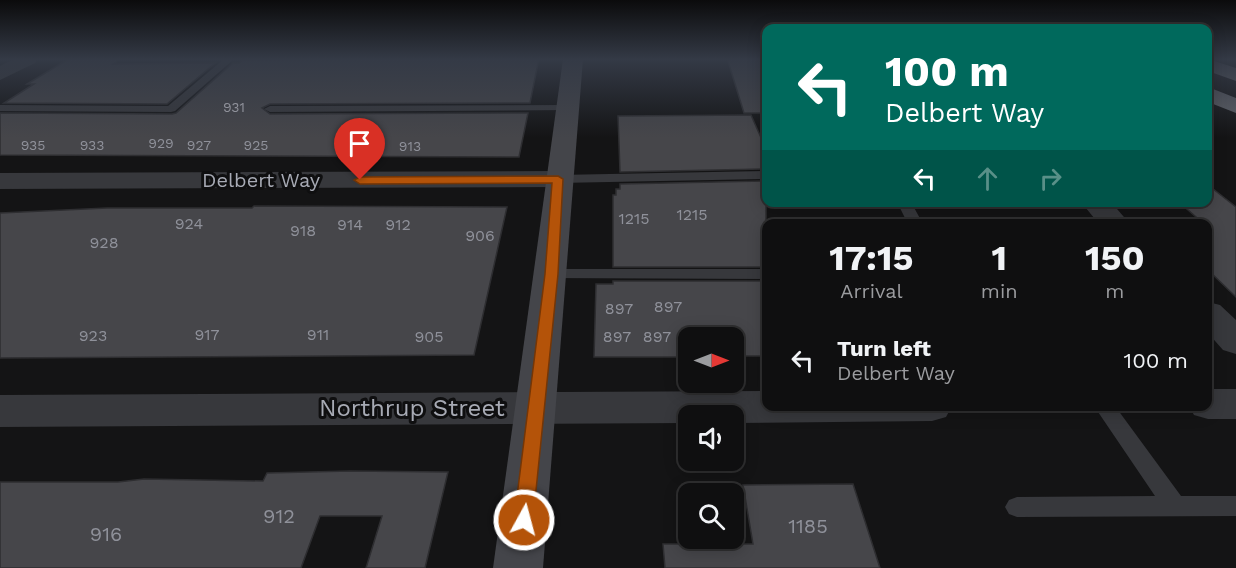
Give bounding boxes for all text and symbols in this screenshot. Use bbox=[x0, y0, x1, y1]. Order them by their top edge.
text: 100 m bbox=[885, 47, 1009, 96]
icon: left bbox=[786, 48, 864, 126]
text: Delbert Way bbox=[885, 97, 1044, 129]
house number: 931 bbox=[223, 99, 245, 115]
pin bbox=[334, 118, 385, 180]
icon: arrive bbox=[343, 127, 376, 160]
house number: 929 bbox=[148, 135, 174, 151]
house number: 935 bbox=[21, 137, 45, 153]
house number: 933 bbox=[80, 137, 104, 153]
house number: 927 bbox=[187, 137, 211, 153]
house number: 925 bbox=[244, 137, 268, 153]
house number: 913 bbox=[399, 138, 421, 154]
icon: left bbox=[908, 162, 941, 195]
icon: ahead bbox=[971, 162, 1004, 195]
icon: right bbox=[1034, 162, 1067, 195]
street label: Delbert Way bbox=[202, 168, 321, 192]
house number: 1215 bbox=[676, 205, 708, 224]
house number: 1215 bbox=[618, 209, 650, 228]
house number: 924 bbox=[175, 214, 203, 233]
house number: 914 bbox=[337, 215, 363, 234]
house number: 912 bbox=[385, 215, 411, 234]
house number: 918 bbox=[290, 221, 316, 240]
house number: 906 bbox=[465, 226, 495, 245]
house number: 928 bbox=[89, 233, 119, 252]
text: 17:15 bbox=[829, 237, 913, 279]
text: 1 bbox=[991, 237, 1007, 279]
text: 150 bbox=[1085, 237, 1145, 279]
text: Arrival bbox=[840, 279, 903, 303]
text: min bbox=[981, 279, 1018, 303]
text: m bbox=[1105, 279, 1124, 303]
house number: 897 bbox=[654, 297, 682, 316]
house number: 897 bbox=[605, 299, 633, 318]
house number: 917 bbox=[194, 325, 220, 344]
house number: 911 bbox=[307, 325, 329, 344]
house number: 923 bbox=[79, 326, 107, 345]
house number: 905 bbox=[414, 327, 444, 346]
house number: 897 bbox=[603, 327, 631, 346]
house number: 897 bbox=[643, 327, 671, 346]
north arrow bbox=[678, 327, 744, 393]
map controls bbox=[678, 327, 744, 549]
text: Turn left bbox=[837, 336, 931, 361]
icon: left bbox=[786, 344, 819, 377]
text: 100 m bbox=[1124, 348, 1188, 373]
text: Delbert Way bbox=[837, 361, 955, 385]
street label: Northrup Street bbox=[319, 394, 505, 422]
button: sound bbox=[678, 405, 744, 471]
button: search bbox=[678, 483, 744, 549]
position arrow bbox=[492, 488, 556, 552]
house number: 912 bbox=[263, 504, 295, 528]
house number: 1185 bbox=[788, 514, 828, 538]
house number: 916 bbox=[90, 522, 122, 546]

